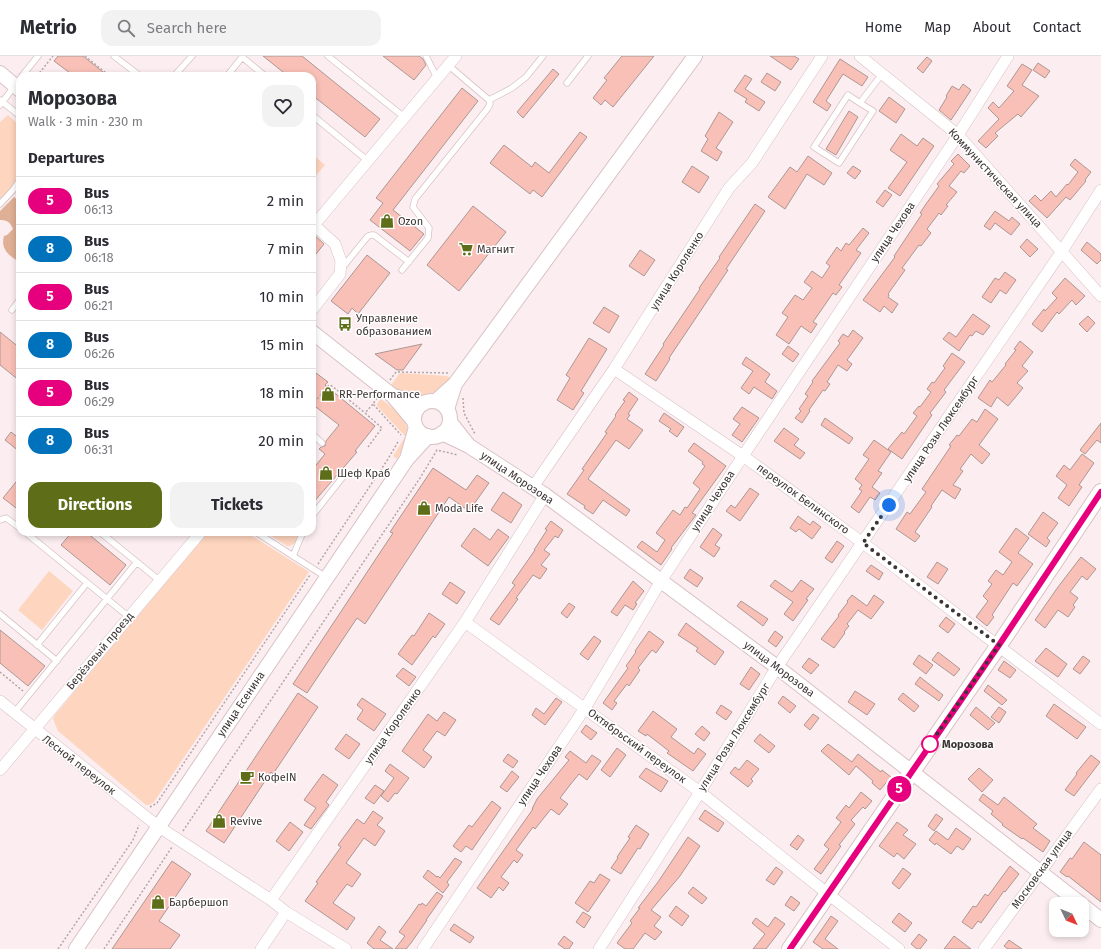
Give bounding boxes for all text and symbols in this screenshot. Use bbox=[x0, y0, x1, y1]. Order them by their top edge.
search box bbox=[101, 10, 381, 46]
text: Metrio bbox=[20, 16, 77, 39]
icon: search bbox=[115, 17, 137, 39]
text: Search here bbox=[147, 19, 227, 37]
text: Home bbox=[865, 19, 902, 36]
text: Map bbox=[924, 19, 951, 36]
text: About bbox=[973, 19, 1011, 36]
text: Contact bbox=[1033, 19, 1081, 36]
button: heart bbox=[262, 85, 304, 127]
text: Морозова bbox=[28, 87, 117, 110]
text: Walk · 3 min · 230 m bbox=[28, 114, 143, 129]
street label: Коммунистическая улица bbox=[945, 126, 1045, 230]
text: Departures bbox=[28, 149, 105, 167]
text: Bus bbox=[84, 184, 109, 202]
text: 5 bbox=[46, 192, 54, 209]
text: 2 min bbox=[267, 192, 304, 210]
street label: улица Чехова bbox=[868, 199, 918, 265]
text: 06:13 bbox=[84, 202, 113, 217]
shop icon: Ozon bbox=[379, 213, 395, 229]
place label: Ozon bbox=[398, 215, 423, 228]
street label: улица Короленко bbox=[648, 229, 706, 313]
text: Bus bbox=[84, 232, 109, 250]
text: 8 bbox=[46, 240, 54, 257]
text: 7 min bbox=[267, 240, 304, 258]
supermarket icon: Магнит bbox=[458, 241, 474, 257]
place label: Магнит bbox=[477, 243, 514, 256]
text: 06:18 bbox=[84, 250, 114, 265]
text: Bus bbox=[84, 280, 109, 298]
text: 5 bbox=[46, 288, 54, 305]
text: 10 min bbox=[259, 288, 304, 306]
text: 06:21 bbox=[84, 298, 113, 313]
place label: Управление образованием bbox=[356, 312, 432, 338]
bus stop icon: Управление образованием bbox=[337, 316, 353, 332]
text: Bus bbox=[84, 328, 109, 346]
text: 8 bbox=[46, 336, 54, 353]
text: 15 min bbox=[260, 336, 304, 354]
text: 06:26 bbox=[84, 346, 115, 361]
street label: улица Розы Люксембург bbox=[901, 373, 982, 485]
text: Bus bbox=[84, 376, 109, 394]
text: 5 bbox=[46, 384, 54, 401]
text: 18 min bbox=[259, 384, 304, 402]
shop icon: RR-Performance bbox=[320, 386, 336, 402]
place label: RR-Performance bbox=[339, 388, 420, 401]
text: 06:29 bbox=[84, 394, 114, 409]
text: Bus bbox=[84, 424, 109, 442]
text: 8 bbox=[46, 432, 54, 449]
text: 20 min bbox=[258, 432, 304, 450]
text: 06:31 bbox=[84, 442, 113, 457]
street label: улица Морозова bbox=[478, 449, 556, 507]
street label: переулок Белинского bbox=[754, 461, 852, 537]
shop icon: Шеф Краб bbox=[318, 465, 334, 481]
place label: Шеф Краб bbox=[337, 467, 390, 480]
street label: улица Чехова bbox=[689, 468, 737, 534]
button: Directions bbox=[28, 482, 162, 528]
button: Tickets bbox=[170, 482, 304, 528]
your location bbox=[879, 495, 899, 515]
shop icon: Moda Life bbox=[416, 500, 432, 516]
place label: Moda Life bbox=[435, 502, 484, 515]
street label: Берёзовый проезд bbox=[64, 610, 136, 692]
street label: улица Морозова bbox=[741, 638, 817, 700]
street label: улица Есенина bbox=[214, 669, 268, 739]
street label: улица Розы Люксембург bbox=[695, 680, 773, 794]
street label: улица Короленко bbox=[362, 685, 424, 767]
street label: Октябрьский переулок bbox=[585, 706, 689, 786]
street label: Лесной переулок bbox=[40, 732, 119, 798]
marker: Морозова bbox=[921, 735, 939, 753]
place label: Морозова bbox=[942, 738, 994, 751]
street label: улица Чехова bbox=[515, 742, 565, 808]
cafe icon: КофеIN bbox=[239, 769, 255, 785]
place label: КофеIN bbox=[258, 771, 296, 784]
line badge: 5 bbox=[886, 776, 912, 802]
text: 5 bbox=[895, 780, 903, 797]
shop icon: Revive bbox=[211, 813, 227, 829]
place label: Revive bbox=[230, 815, 262, 828]
street label: Московская улица bbox=[1009, 827, 1075, 911]
shop icon: Барбершоп bbox=[150, 894, 166, 910]
place label: Барбершоп bbox=[169, 896, 228, 909]
north arrow bbox=[1049, 897, 1089, 937]
map controls bbox=[1049, 897, 1089, 937]

